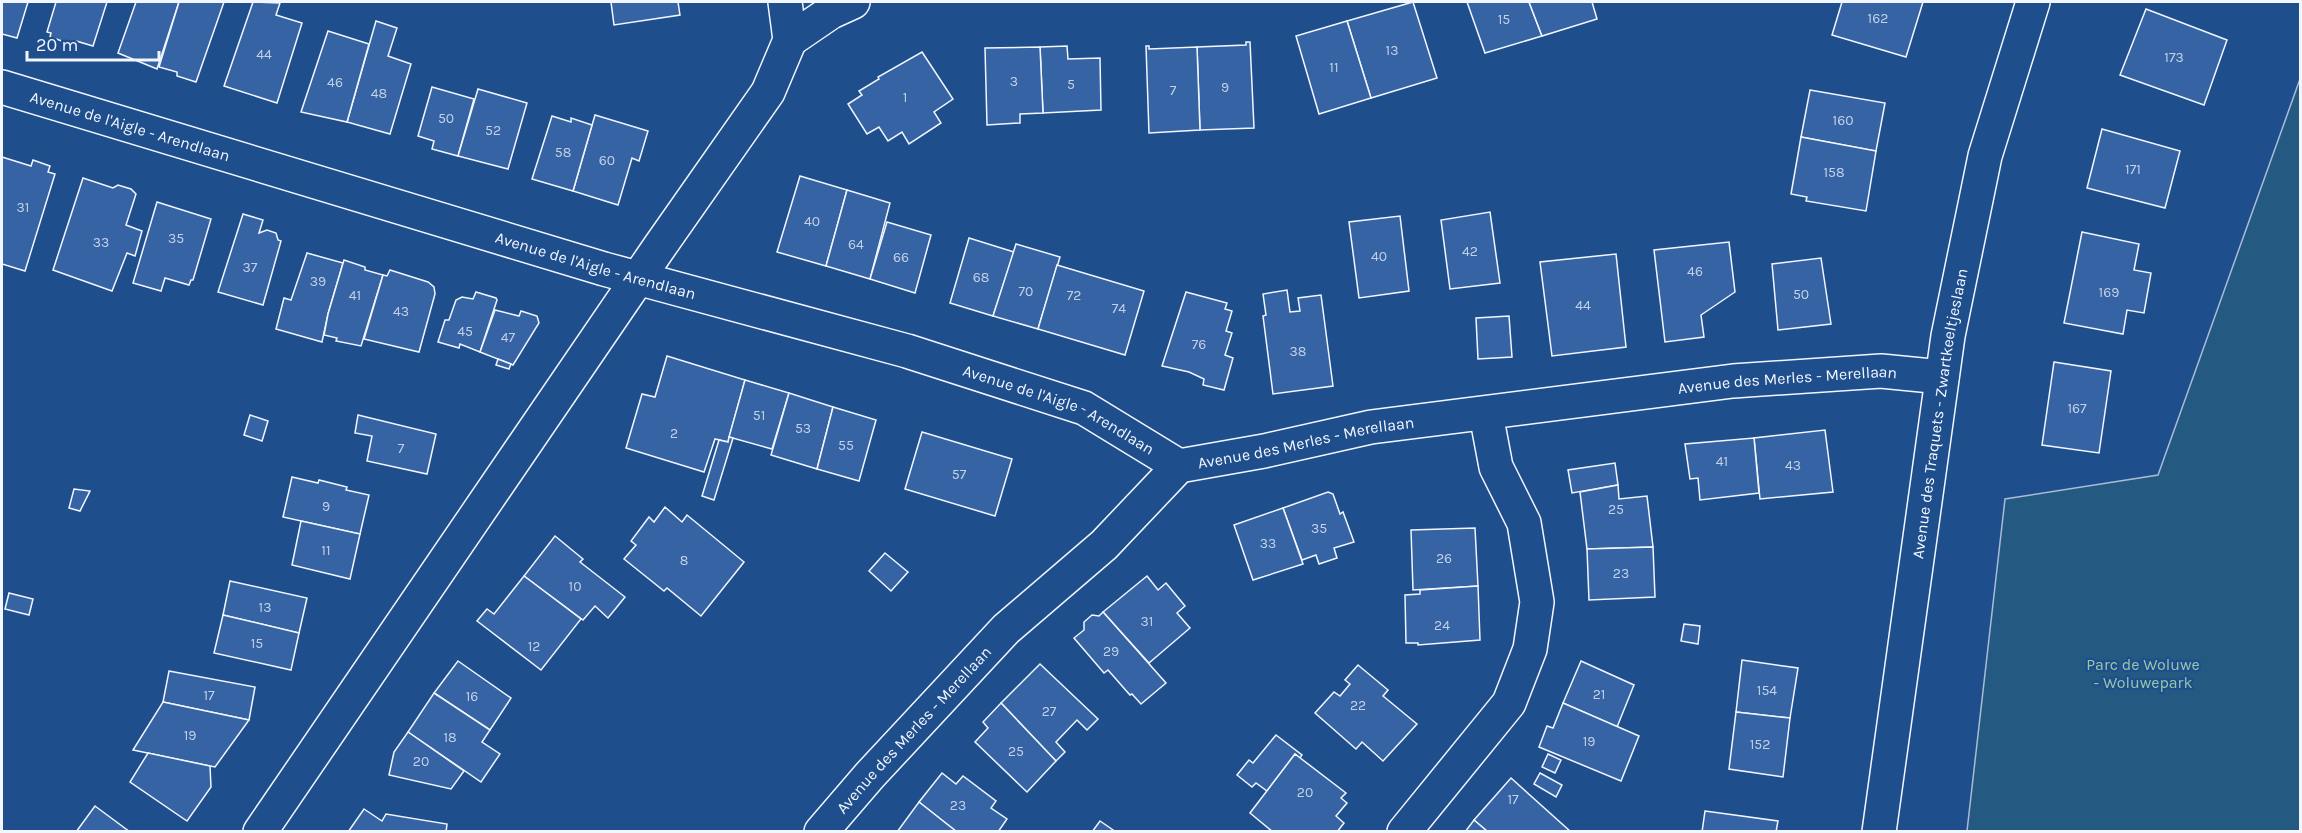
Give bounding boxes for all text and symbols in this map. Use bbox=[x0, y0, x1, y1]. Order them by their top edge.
house number: 162 bbox=[1868, 10, 1888, 27]
house number: 15 bbox=[1498, 11, 1510, 28]
scale bar bbox=[27, 24, 159, 62]
text: 20 m bbox=[36, 34, 78, 56]
house number: 13 bbox=[1386, 42, 1398, 59]
house number: 44 bbox=[256, 46, 272, 63]
house number: 173 bbox=[2164, 49, 2184, 66]
house number: 11 bbox=[1329, 59, 1339, 76]
house number: 3 bbox=[1010, 73, 1018, 90]
house number: 46 bbox=[327, 74, 343, 91]
house number: 5 bbox=[1067, 76, 1075, 93]
house number: 9 bbox=[1221, 79, 1229, 96]
house number: 7 bbox=[1170, 82, 1177, 99]
house number: 48 bbox=[371, 85, 387, 102]
street label: Avenue de l'Aigle - Arendlaan bbox=[28, 87, 232, 165]
house number: 1 bbox=[903, 89, 907, 106]
house number: 50 bbox=[438, 110, 454, 127]
house number: 160 bbox=[1833, 112, 1853, 129]
house number: 52 bbox=[485, 122, 501, 139]
house number: 58 bbox=[555, 144, 571, 161]
house number: 60 bbox=[599, 152, 615, 169]
house number: 171 bbox=[2125, 161, 2141, 178]
house number: 158 bbox=[1823, 164, 1845, 181]
house number: 31 bbox=[17, 199, 29, 216]
house number: 40 bbox=[804, 213, 820, 230]
street label: Avenue de l'Aigle - Arendlaan bbox=[493, 228, 698, 303]
house number: 35 bbox=[168, 230, 184, 247]
house number: 33 bbox=[93, 234, 109, 251]
house number: 64 bbox=[848, 236, 864, 253]
house number: 42 bbox=[1462, 243, 1478, 260]
house number: 40 bbox=[1371, 248, 1387, 265]
house number: 66 bbox=[893, 249, 909, 266]
house number: 37 bbox=[243, 259, 258, 276]
house number: 46 bbox=[1687, 263, 1703, 280]
street label: Avenue des Traquets - Zwartkeeltjeslaan bbox=[1908, 266, 1972, 560]
house number: 68 bbox=[973, 269, 989, 286]
house number: 39 bbox=[310, 273, 326, 290]
house number: 70 bbox=[1019, 283, 1033, 300]
house number: 169 bbox=[2099, 284, 2119, 301]
house number: 50 bbox=[1793, 286, 1809, 303]
house number: 41 bbox=[349, 287, 361, 304]
house number: 72 bbox=[1067, 287, 1081, 304]
house number: 44 bbox=[1575, 297, 1591, 314]
house number: 74 bbox=[1112, 300, 1126, 317]
house number: 43 bbox=[393, 303, 409, 320]
house number: 45 bbox=[457, 323, 473, 340]
house number: 47 bbox=[501, 329, 516, 346]
house number: 76 bbox=[1192, 336, 1206, 353]
house number: 38 bbox=[1290, 343, 1306, 360]
street label: Avenue de l'Aigle - Arendlaan bbox=[960, 361, 1158, 459]
street label: Avenue des Merles - Merellaan bbox=[1677, 362, 1898, 398]
house number: 167 bbox=[2067, 400, 2087, 417]
house number: 51 bbox=[753, 407, 765, 424]
street label: Avenue des Merles - Merellaan bbox=[1196, 413, 1415, 473]
house number: 53 bbox=[795, 420, 811, 437]
house number: 2 bbox=[670, 425, 678, 442]
house number: 55 bbox=[838, 437, 854, 454]
house number: 7 bbox=[398, 440, 405, 457]
house number: 41 bbox=[1716, 453, 1728, 470]
house number: 43 bbox=[1785, 457, 1801, 474]
house number: 57 bbox=[952, 466, 967, 483]
house number: 9 bbox=[322, 498, 330, 515]
house number: 25 bbox=[1608, 501, 1624, 518]
house number: 35 bbox=[1311, 520, 1327, 537]
house number: 33 bbox=[1260, 535, 1276, 552]
house number: 11 bbox=[321, 542, 331, 559]
house number: 26 bbox=[1436, 550, 1452, 567]
house number: 8 bbox=[680, 552, 688, 569]
house number: 23 bbox=[1613, 565, 1629, 582]
house number: 10 bbox=[569, 578, 581, 595]
house number: 13 bbox=[259, 599, 271, 616]
house number: 31 bbox=[1141, 613, 1153, 630]
house number: 24 bbox=[1434, 617, 1450, 634]
house number: 15 bbox=[251, 635, 263, 652]
house number: 12 bbox=[528, 638, 540, 655]
street label: Avenue des Merles - Merellaan bbox=[832, 642, 995, 817]
house number: 29 bbox=[1103, 643, 1119, 660]
park label: Parc de Woluwe - Woluwepark bbox=[2086, 655, 2200, 692]
house number: 154 bbox=[1757, 682, 1777, 699]
house number: 21 bbox=[1593, 686, 1605, 703]
house number: 17 bbox=[203, 687, 215, 704]
house number: 16 bbox=[466, 688, 478, 705]
house number: 22 bbox=[1350, 697, 1366, 714]
house number: 27 bbox=[1042, 703, 1057, 720]
house number: 19 bbox=[184, 727, 196, 744]
house number: 18 bbox=[443, 729, 457, 746]
house number: 19 bbox=[1583, 733, 1595, 750]
house number: 152 bbox=[1750, 736, 1770, 753]
house number: 25 bbox=[1008, 743, 1024, 760]
house number: 20 bbox=[413, 753, 429, 770]
house number: 20 bbox=[1297, 784, 1313, 801]
house number: 17 bbox=[1507, 791, 1519, 808]
house number: 23 bbox=[950, 797, 966, 814]

